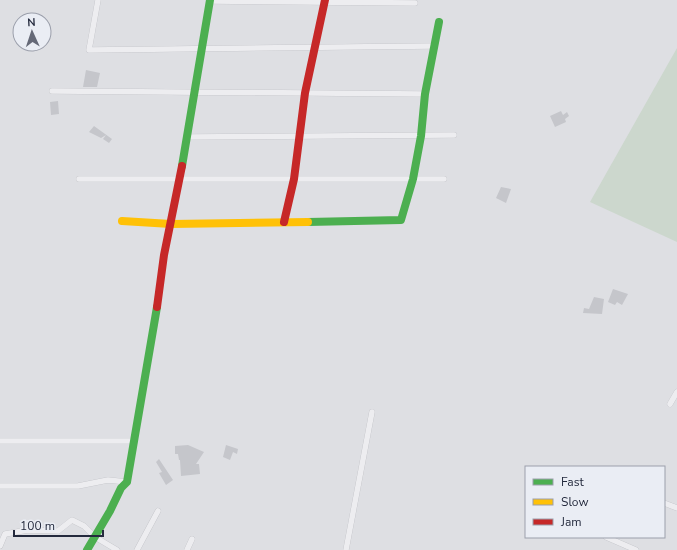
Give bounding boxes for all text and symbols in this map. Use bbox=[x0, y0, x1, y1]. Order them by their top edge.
north arrow bbox=[12, 12, 52, 52]
text: N bbox=[27, 15, 36, 30]
legend bbox=[525, 466, 665, 538]
text: Fast bbox=[561, 474, 584, 490]
text: Slow bbox=[561, 494, 589, 510]
scale bar bbox=[14, 512, 103, 538]
text: Jam bbox=[560, 514, 582, 530]
text: 100 m bbox=[20, 518, 55, 534]

